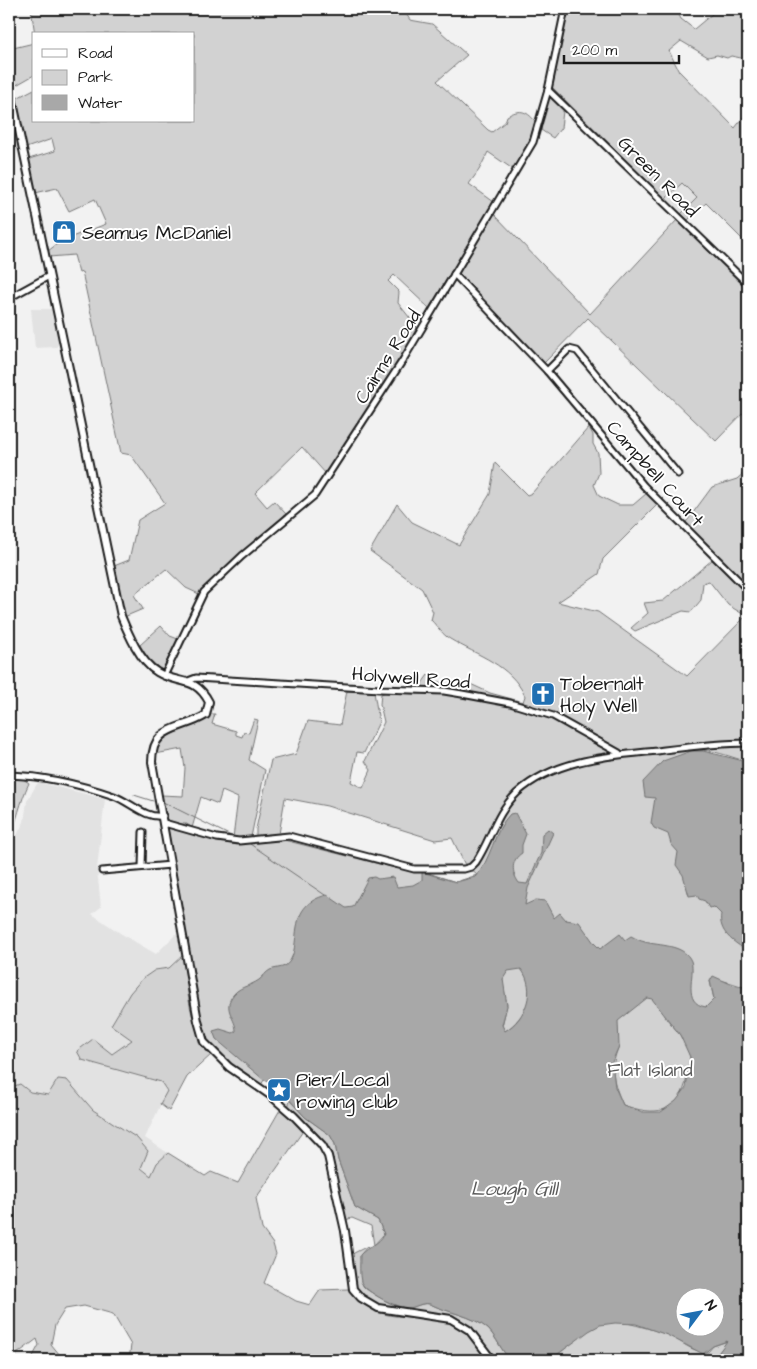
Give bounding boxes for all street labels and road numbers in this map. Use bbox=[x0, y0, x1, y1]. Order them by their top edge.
street label: Green Road bbox=[611, 130, 705, 224]
street label: Cairns Road bbox=[349, 304, 428, 409]
street label: Campbell Court bbox=[600, 415, 710, 533]
street label: Holywell Road bbox=[351, 661, 471, 697]

